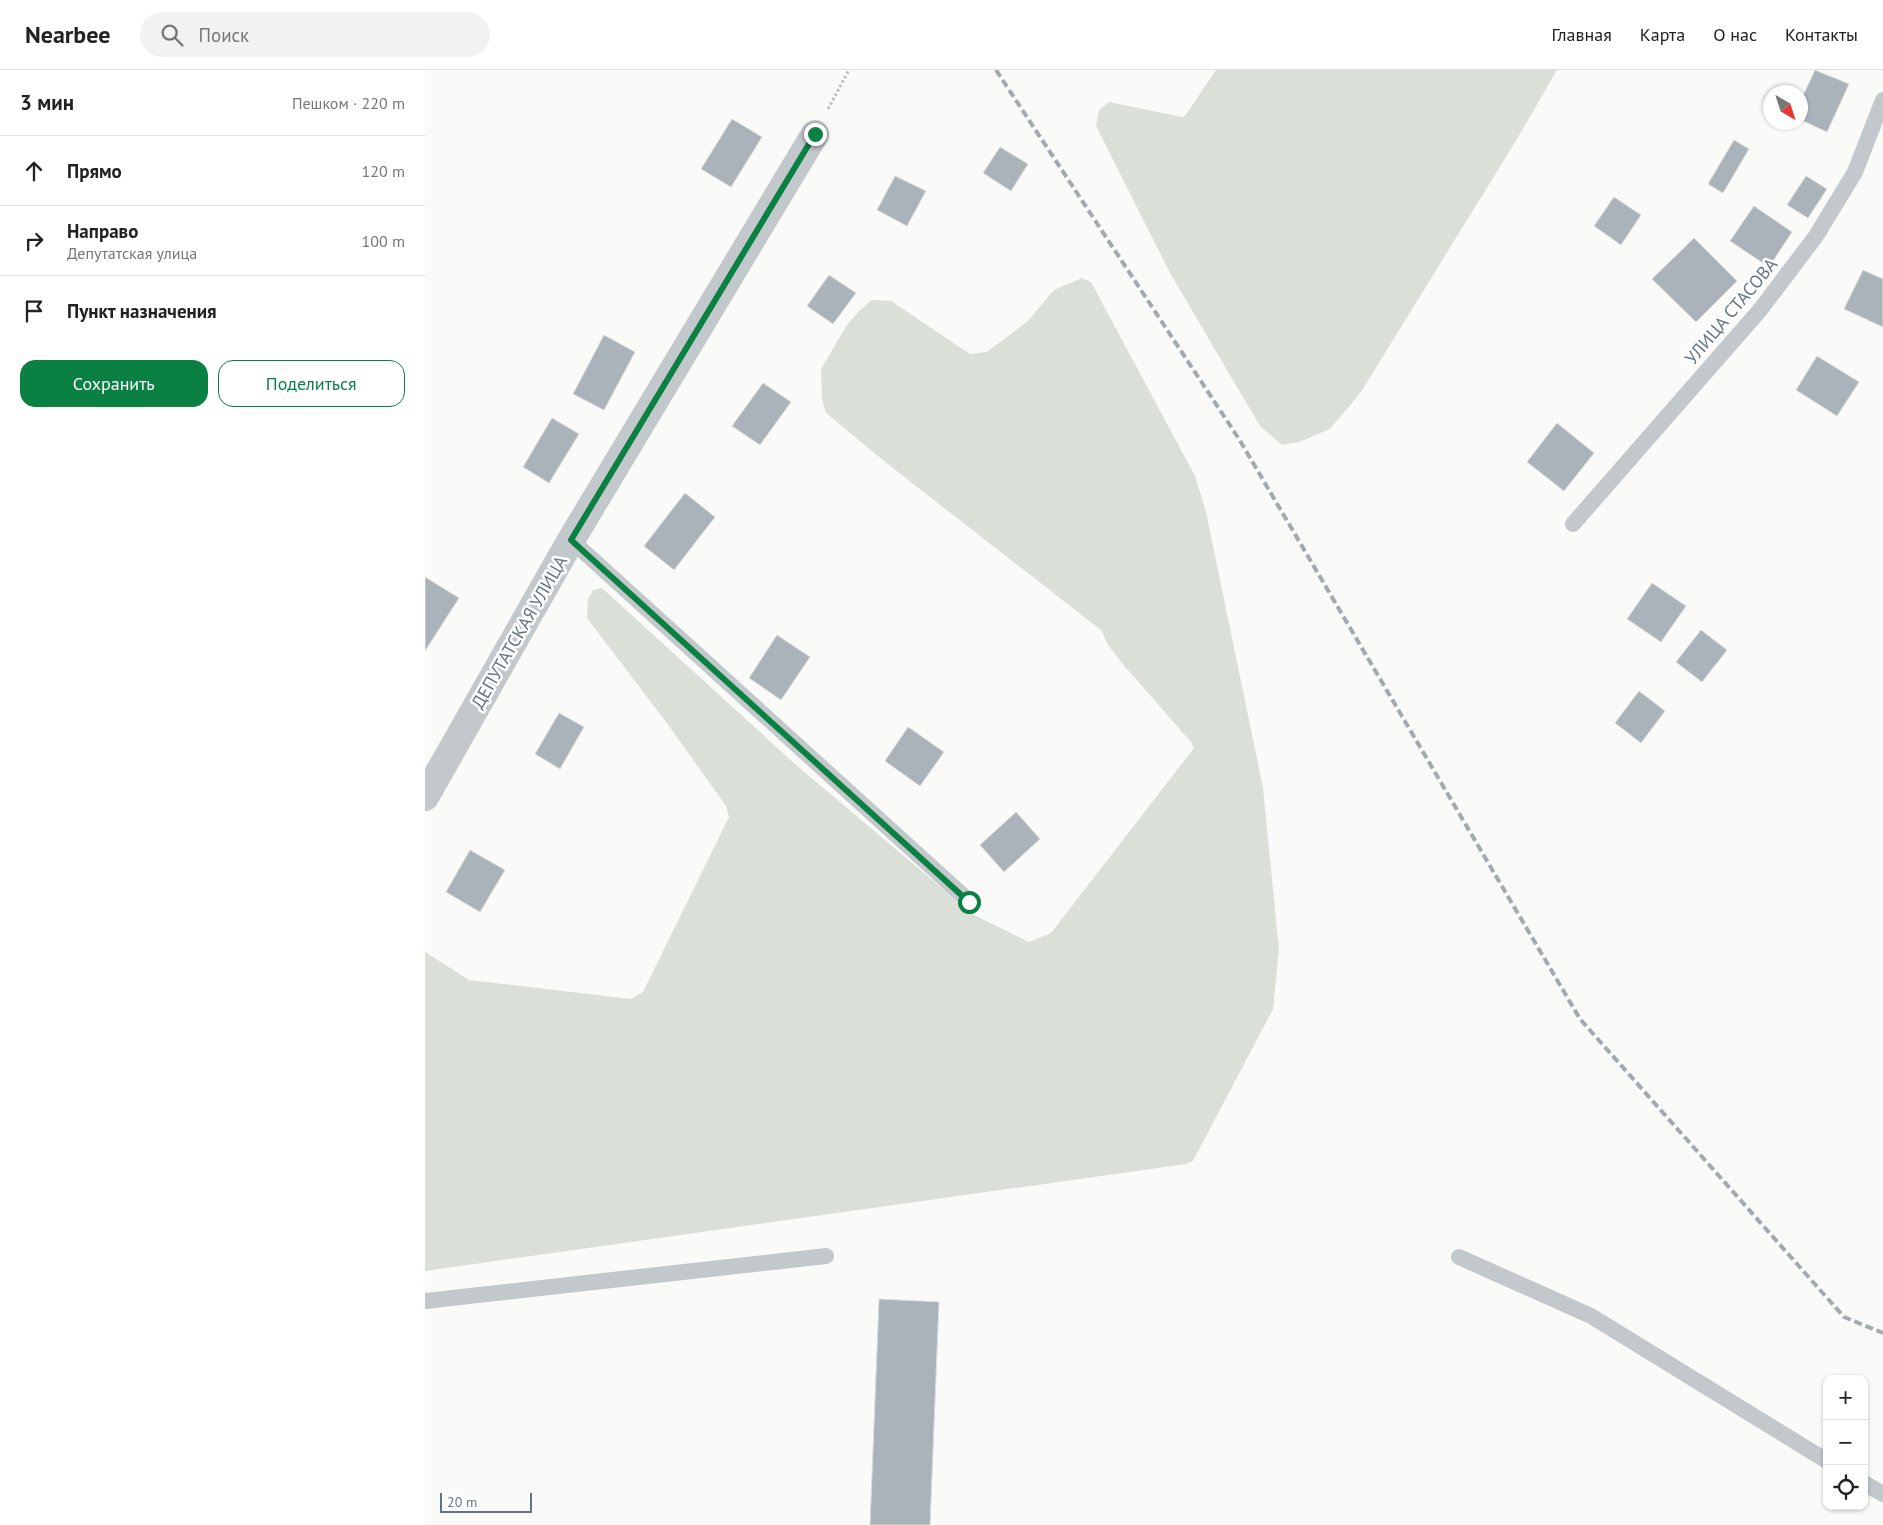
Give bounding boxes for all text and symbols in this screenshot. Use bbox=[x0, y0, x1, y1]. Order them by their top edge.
search box bbox=[140, 12, 490, 57]
text: Nearbee bbox=[25, 19, 110, 50]
icon: search bbox=[158, 21, 186, 49]
text: Поиск bbox=[198, 23, 249, 47]
text: Главная bbox=[1551, 23, 1612, 46]
text: Карта bbox=[1640, 23, 1685, 46]
text: О нас bbox=[1713, 23, 1757, 46]
text: Контакты bbox=[1785, 23, 1858, 46]
north arrow bbox=[1763, 85, 1808, 130]
text: 3 мин bbox=[20, 89, 74, 116]
text: Пешком · 220 m bbox=[292, 93, 405, 113]
route end bbox=[804, 123, 827, 146]
icon: ahead bbox=[20, 157, 48, 185]
text: Прямо bbox=[67, 159, 122, 183]
text: 120 m bbox=[362, 161, 405, 181]
text: Направо bbox=[67, 219, 138, 243]
icon: right bbox=[20, 227, 48, 255]
text: 100 m bbox=[362, 231, 405, 251]
text: Депутатская улица bbox=[67, 243, 197, 263]
street label: УЛИЦА СТАСОВА bbox=[1680, 253, 1783, 369]
icon: arrive bbox=[20, 297, 48, 325]
text: Пункт назначения bbox=[67, 299, 217, 323]
button: Сохранить bbox=[20, 360, 208, 407]
button: Поделиться bbox=[218, 360, 405, 407]
street label: ДЕПУТАТСКАЯ УЛИЦА bbox=[466, 551, 572, 713]
route start bbox=[958, 891, 981, 914]
map controls bbox=[1823, 1375, 1868, 1510]
button: + bbox=[1823, 1375, 1868, 1420]
button: − bbox=[1823, 1420, 1868, 1465]
button: locate bbox=[1823, 1465, 1868, 1510]
scale bar bbox=[440, 1490, 533, 1513]
text: 20 m bbox=[447, 1493, 477, 1511]

